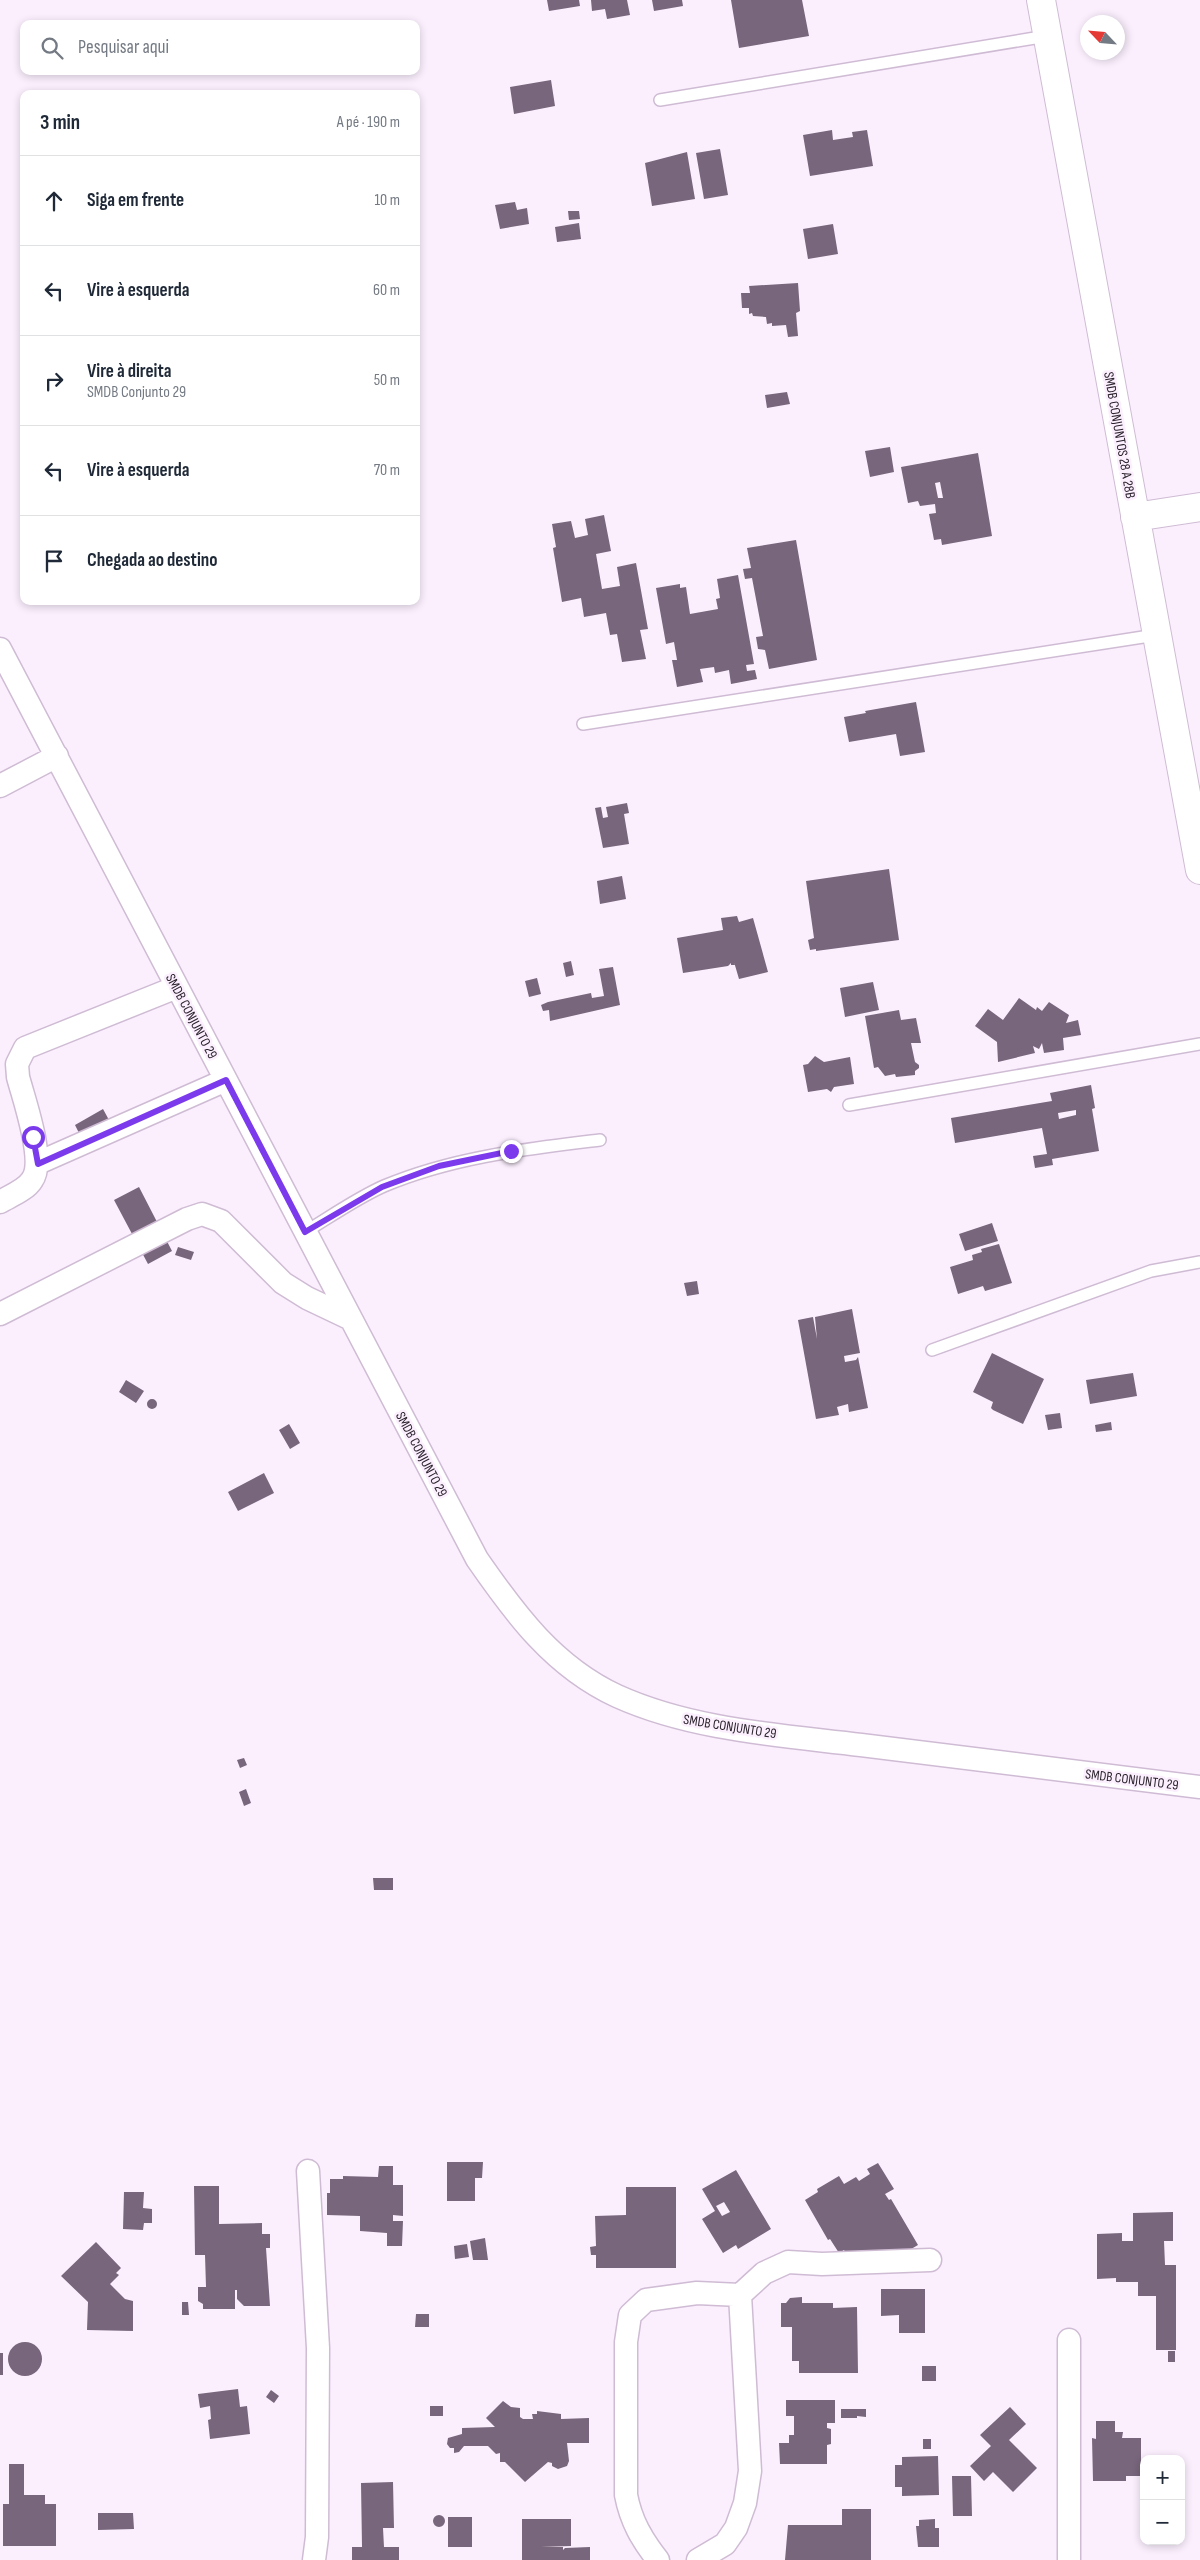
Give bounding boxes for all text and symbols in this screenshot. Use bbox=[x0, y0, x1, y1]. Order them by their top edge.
north arrow bbox=[1080, 15, 1125, 60]
search box bbox=[20, 20, 420, 75]
icon: search bbox=[38, 34, 66, 62]
text: Pesquisar aqui bbox=[78, 36, 169, 59]
text: 3 min bbox=[40, 110, 80, 135]
text: A pé · 190 m bbox=[337, 113, 400, 132]
icon: ahead bbox=[40, 187, 68, 215]
text: Siga em frente bbox=[87, 189, 184, 212]
text: 10 m bbox=[374, 191, 400, 210]
icon: left bbox=[40, 277, 68, 305]
text: Vire à esquerda bbox=[87, 279, 189, 302]
text: 60 m bbox=[373, 281, 400, 300]
text: Vire à direita bbox=[87, 360, 171, 383]
icon: right bbox=[40, 367, 68, 395]
street label: SMDB CONJUNTOS 28 A 28B bbox=[1100, 370, 1139, 500]
text: 50 m bbox=[374, 371, 400, 390]
text: SMDB Conjunto 29 bbox=[87, 383, 186, 402]
icon: left bbox=[40, 457, 68, 485]
text: Vire à esquerda bbox=[87, 459, 189, 482]
text: 70 m bbox=[374, 461, 400, 480]
icon: arrive bbox=[40, 547, 68, 575]
text: Chegada ao destino bbox=[87, 549, 217, 572]
street label: SMDB CONJUNTO 29 bbox=[162, 971, 221, 1062]
route start bbox=[22, 1126, 45, 1149]
route end bbox=[500, 1140, 523, 1163]
street label: SMDB CONJUNTO 29 bbox=[392, 1409, 451, 1500]
street label: SMDB CONJUNTO 29 bbox=[682, 1711, 778, 1742]
street label: SMDB CONJUNTO 29 bbox=[1084, 1765, 1180, 1794]
map controls bbox=[1140, 2455, 1185, 2545]
button: + bbox=[1140, 2455, 1185, 2500]
button: − bbox=[1140, 2500, 1185, 2545]

